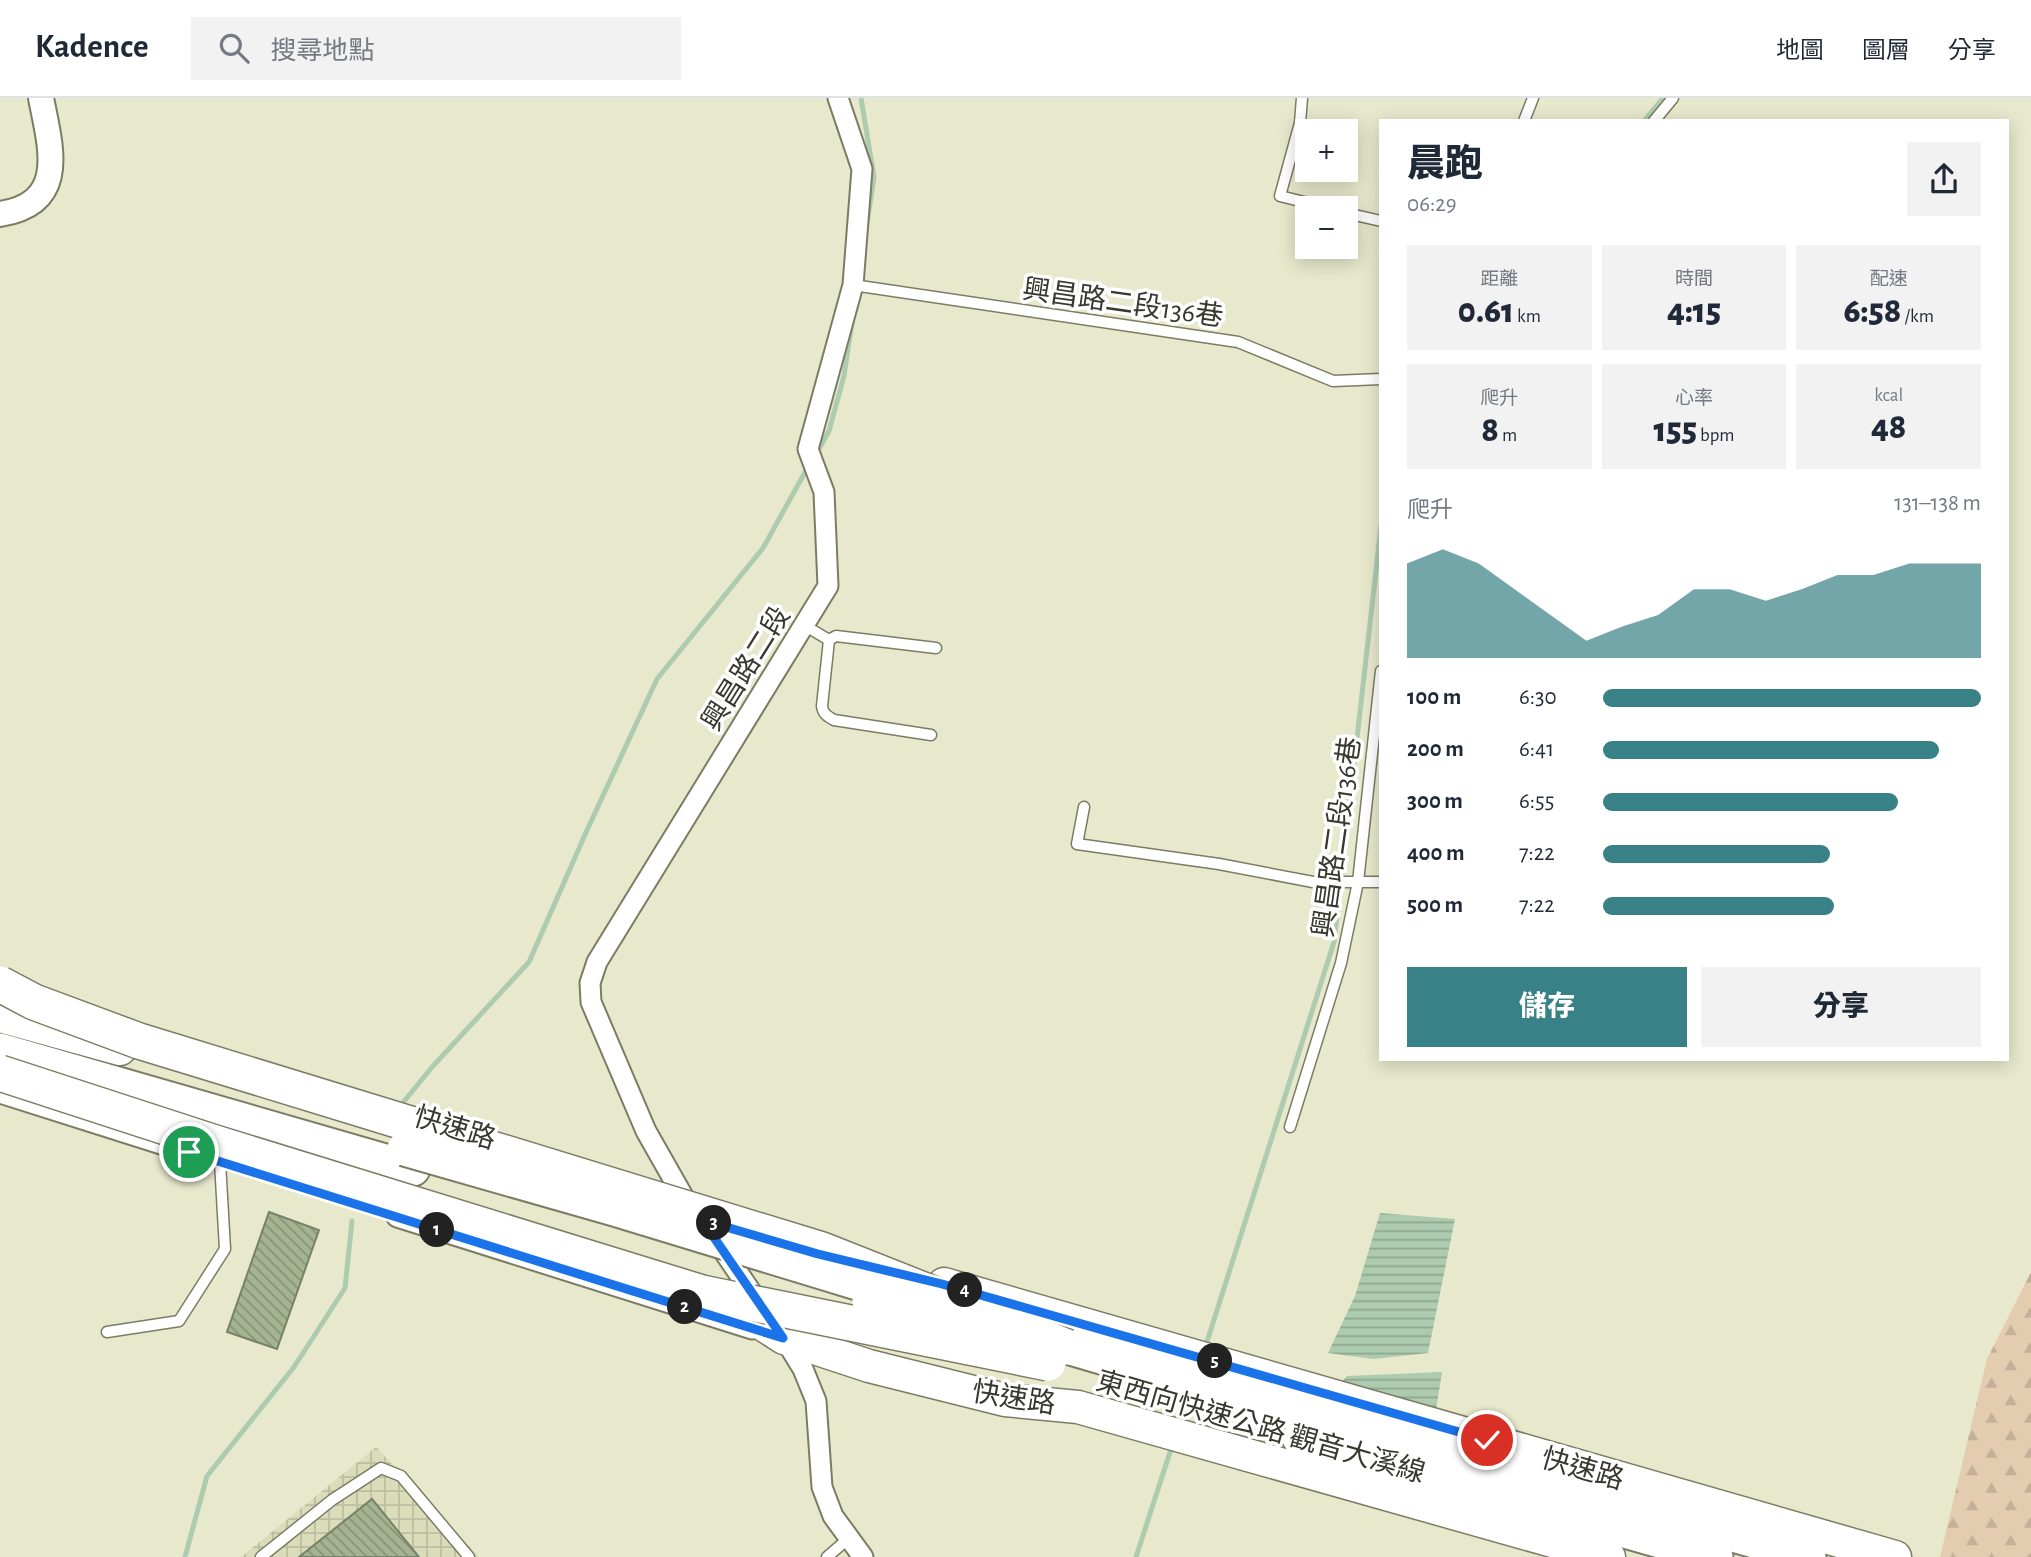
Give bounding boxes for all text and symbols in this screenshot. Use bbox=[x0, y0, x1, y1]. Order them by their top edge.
search box bbox=[191, 17, 681, 80]
icon: search bbox=[215, 29, 253, 67]
text: Kadence bbox=[35, 31, 149, 64]
text: 搜尋地點 bbox=[271, 38, 375, 64]
text: 地圖 bbox=[1776, 39, 1824, 63]
text: 圖層 bbox=[1862, 39, 1910, 63]
text: 分享 bbox=[1948, 39, 1996, 63]
map controls bbox=[1295, 119, 1358, 259]
button: + bbox=[1295, 119, 1358, 182]
button: share bbox=[1907, 142, 1981, 216]
text: 晨跑 bbox=[1407, 146, 1483, 184]
text: 06:29 bbox=[1407, 193, 1457, 216]
button: − bbox=[1295, 196, 1358, 259]
text: 距離 bbox=[1480, 270, 1518, 289]
text: 時間 bbox=[1675, 270, 1713, 289]
text: 配速 bbox=[1870, 270, 1908, 289]
street label: 興昌路二段136巷 bbox=[1021, 274, 1225, 332]
text: 0.61 bbox=[1458, 294, 1514, 329]
text: 4:15 bbox=[1667, 294, 1721, 329]
text: 6:58 bbox=[1843, 294, 1901, 329]
text: km bbox=[1514, 307, 1541, 326]
text: /km bbox=[1901, 307, 1934, 326]
text: kcal bbox=[1874, 386, 1903, 405]
text: 爬升 bbox=[1480, 389, 1518, 408]
text: 心率 bbox=[1675, 389, 1713, 408]
text: 48 bbox=[1871, 410, 1906, 445]
text: 8 bbox=[1481, 413, 1499, 448]
text: 155 bbox=[1653, 413, 1697, 448]
text: m bbox=[1499, 426, 1517, 445]
text: bpm bbox=[1697, 426, 1735, 445]
text: 131–138 m bbox=[1894, 492, 1981, 515]
text: 爬升 bbox=[1407, 499, 1453, 522]
street label: 興昌路二段 bbox=[696, 601, 796, 736]
text: 100 m bbox=[1407, 686, 1461, 709]
text: 6:30 bbox=[1519, 686, 1557, 709]
street label: 興昌路二段136巷 bbox=[1308, 735, 1366, 939]
text: 200 m bbox=[1407, 738, 1464, 761]
text: 6:41 bbox=[1519, 738, 1554, 761]
text: 300 m bbox=[1407, 790, 1463, 813]
text: 6:55 bbox=[1519, 790, 1554, 813]
text: 400 m bbox=[1407, 842, 1465, 865]
text: 7:22 bbox=[1519, 842, 1555, 865]
text: 500 m bbox=[1407, 894, 1463, 917]
text: 7:22 bbox=[1519, 894, 1555, 917]
button: 儲存 bbox=[1407, 967, 1687, 1047]
button: 分享 bbox=[1701, 967, 1981, 1047]
street label: 快速路 bbox=[410, 1101, 499, 1155]
pin bbox=[159, 1122, 219, 1182]
icon: arrive bbox=[170, 1133, 208, 1171]
pin: 3 bbox=[696, 1206, 732, 1240]
pin: 1 bbox=[420, 1212, 454, 1248]
text: 3 bbox=[709, 1213, 718, 1232]
text: 1 bbox=[433, 1220, 440, 1239]
pin: 4 bbox=[948, 1272, 982, 1308]
text: 4 bbox=[960, 1280, 969, 1299]
pin: 2 bbox=[668, 1290, 702, 1324]
text: 2 bbox=[680, 1297, 689, 1316]
pin: 5 bbox=[1198, 1344, 1232, 1378]
text: 5 bbox=[1210, 1351, 1219, 1370]
street label: 東西向快速公路 觀音大溪線 bbox=[1093, 1366, 1429, 1488]
street label: 快速路 bbox=[970, 1377, 1058, 1419]
pin bbox=[1457, 1410, 1517, 1470]
icon: check bbox=[1468, 1421, 1506, 1459]
street label: 快速路 bbox=[1538, 1443, 1627, 1495]

